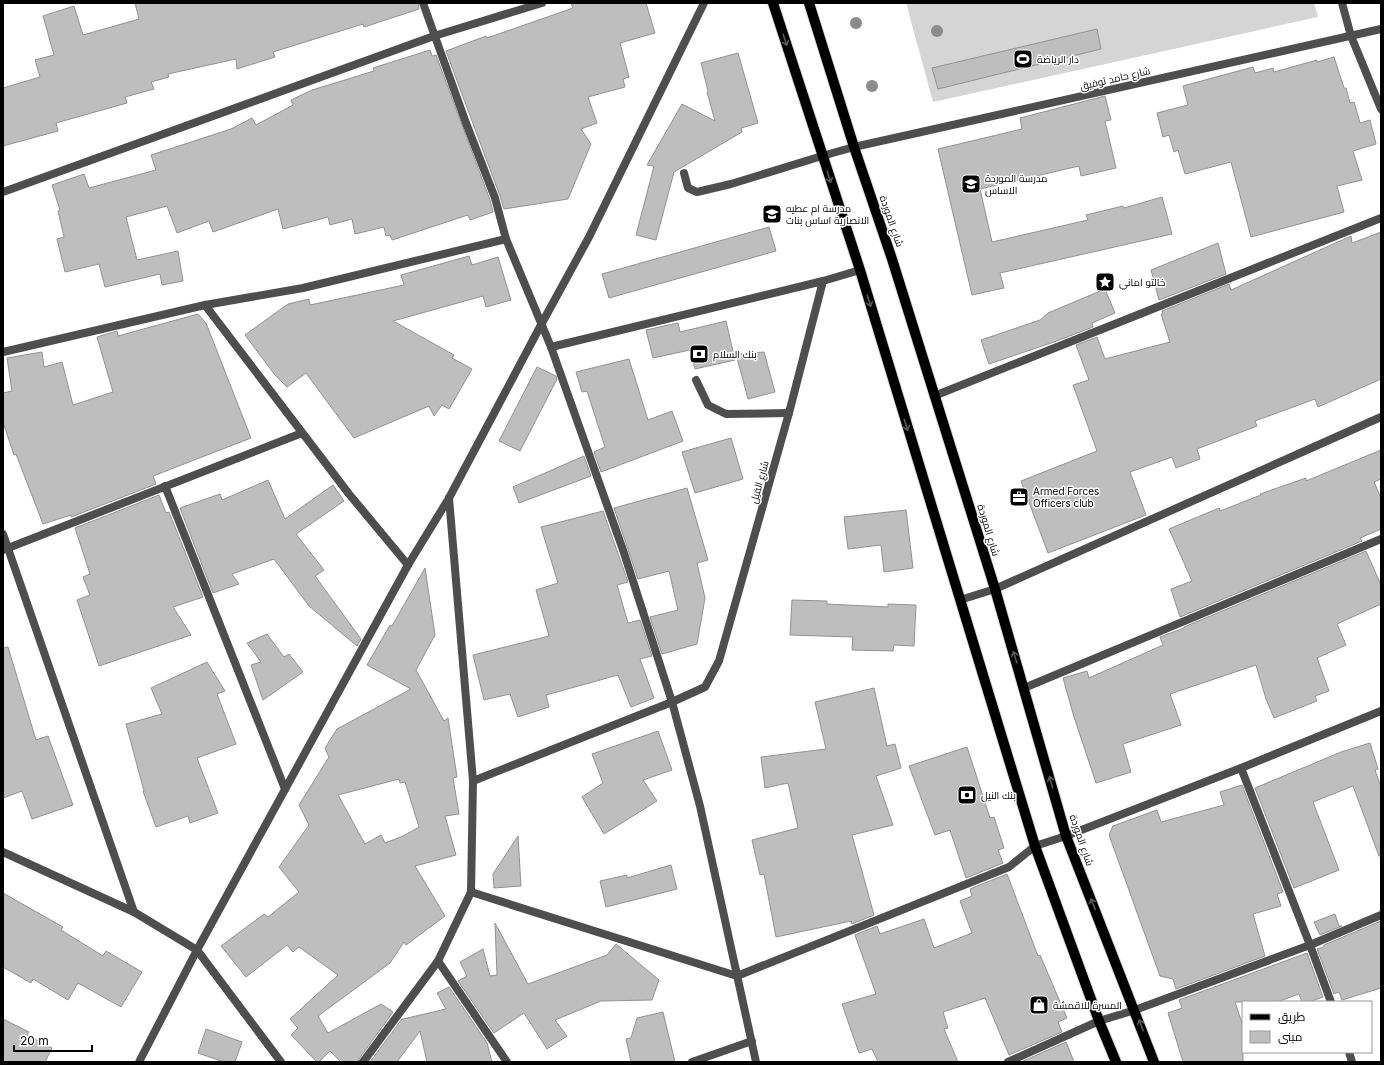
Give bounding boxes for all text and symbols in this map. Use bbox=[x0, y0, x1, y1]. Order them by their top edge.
one-way arrow bbox=[782, 33, 789, 46]
sports icon: دار الرياضة bbox=[1012, 48, 1034, 70]
place label: دار الرياضة bbox=[1037, 53, 1079, 65]
street label: شارع حامد توفيق bbox=[1079, 64, 1151, 93]
one-way arrow bbox=[826, 171, 834, 183]
place label: مدرسة الموردة الاساس bbox=[985, 172, 1048, 197]
school or university icon: مدرسة الموردة الاساس bbox=[960, 173, 982, 195]
street label: شارع الموردة bbox=[877, 194, 906, 249]
place label: مدرسة ام عطيه الانصارية اساس بنات bbox=[786, 202, 869, 227]
school or university icon: مدرسة ام عطيه الانصارية اساس بنات bbox=[761, 203, 783, 225]
place icon: خالتو اماني bbox=[1094, 271, 1116, 293]
place label: خالتو اماني bbox=[1119, 276, 1165, 290]
one-way arrow bbox=[866, 294, 873, 307]
bank icon: بنك السلام bbox=[688, 343, 710, 365]
place label: بنك السلام bbox=[713, 348, 757, 362]
one-way arrow bbox=[903, 419, 910, 432]
street label: شارع الفيل bbox=[747, 459, 772, 505]
place label: Armed Forces Officers club bbox=[1033, 485, 1099, 509]
office icon: Armed Forces Officers club bbox=[1008, 486, 1030, 508]
street label: شارع الموردة bbox=[974, 503, 1003, 558]
one-way arrow bbox=[1011, 650, 1018, 663]
one-way arrow bbox=[1047, 775, 1054, 788]
bank icon: بنك النيل bbox=[956, 784, 978, 806]
place label: بنك النيل bbox=[981, 789, 1016, 802]
street label: شارع الموردة bbox=[1067, 813, 1096, 868]
one-way arrow bbox=[1089, 899, 1097, 911]
shop icon: المسرة للاقمشة bbox=[1028, 994, 1050, 1016]
place label: المسرة للاقمشة bbox=[1053, 999, 1122, 1011]
legend bbox=[1242, 1001, 1372, 1053]
text: طريق bbox=[1278, 1009, 1306, 1024]
one-way arrow bbox=[1136, 1020, 1144, 1032]
scale bar bbox=[14, 1027, 92, 1053]
text: مبنى bbox=[1278, 1029, 1303, 1044]
text: 20 m bbox=[20, 1033, 49, 1048]

